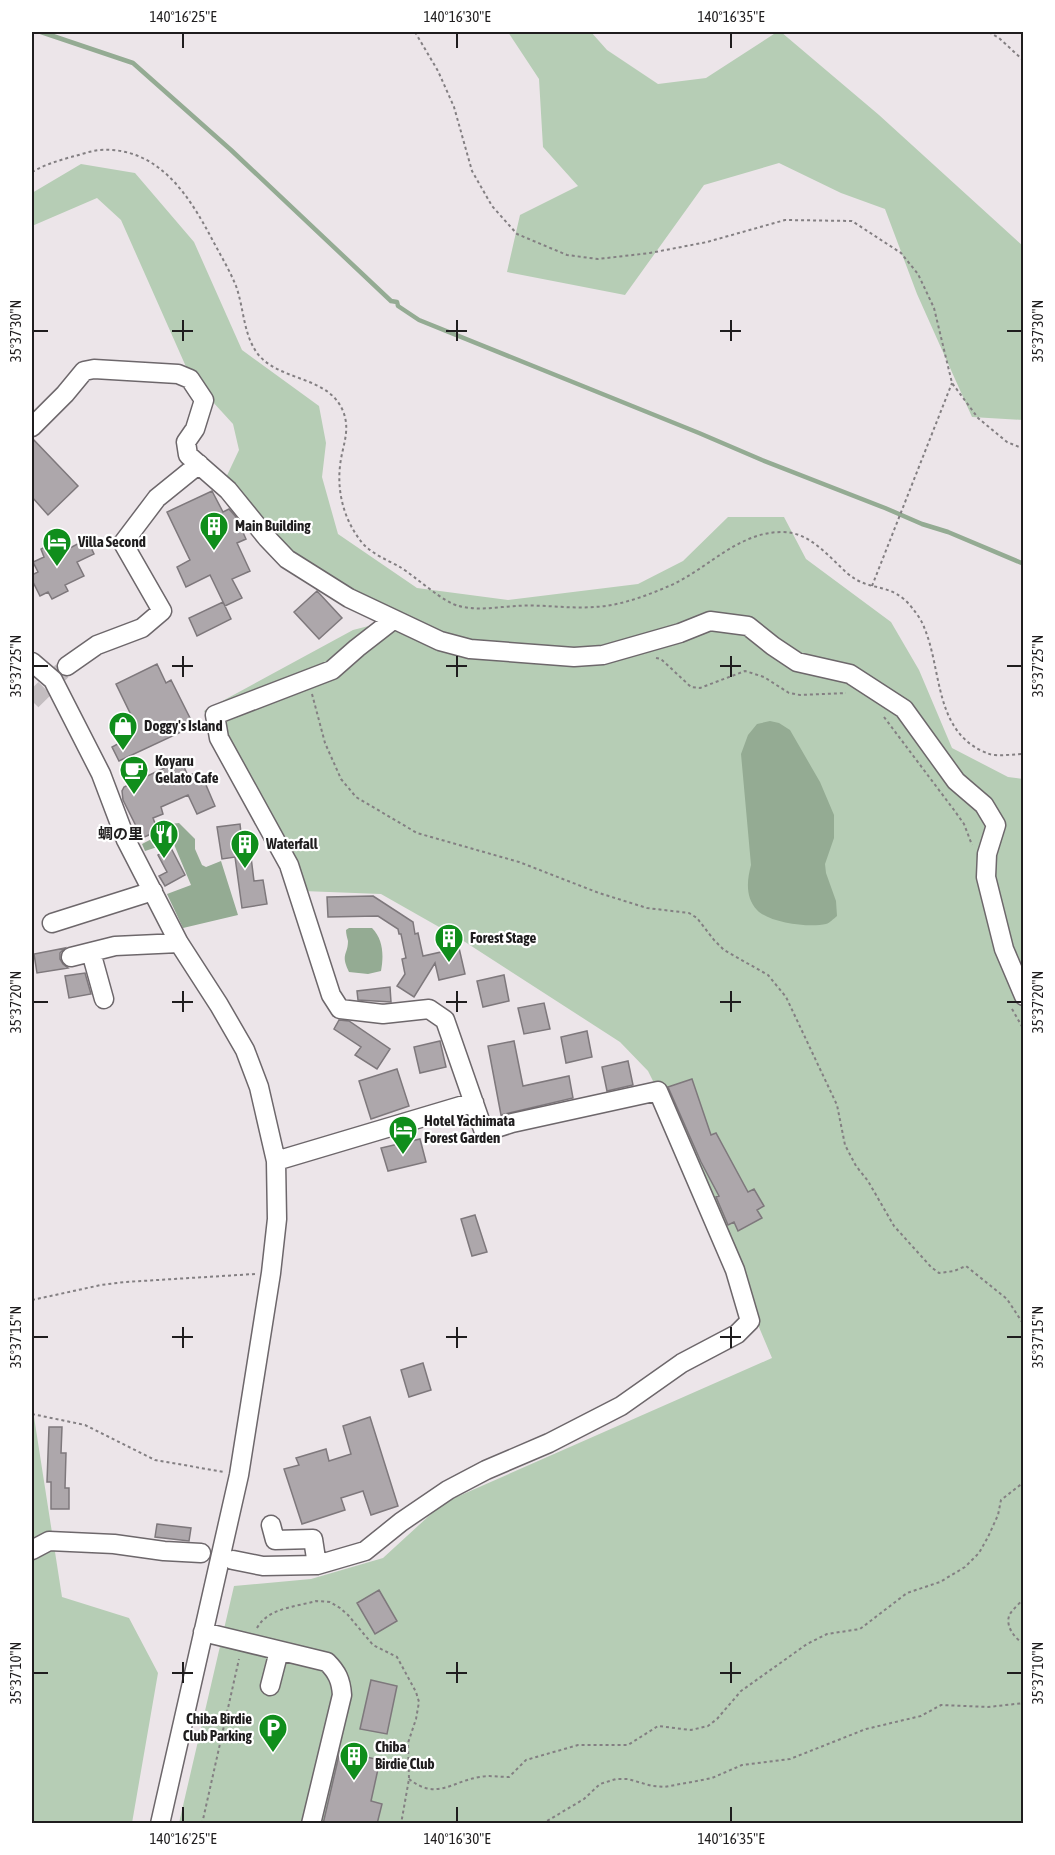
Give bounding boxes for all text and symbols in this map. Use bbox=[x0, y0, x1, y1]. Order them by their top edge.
text: 140°16'25"E bbox=[149, 8, 217, 25]
text: 140°16'30"E bbox=[423, 8, 491, 25]
text: 140°16'35"E bbox=[697, 8, 765, 25]
text: 35°37'30"N bbox=[7, 300, 24, 362]
text: 35°37'30"N bbox=[1029, 300, 1046, 362]
building icon: Main Building bbox=[198, 510, 230, 552]
place label: Main Building bbox=[235, 517, 311, 534]
hotel icon: Villa Second bbox=[41, 526, 73, 568]
place label: Villa Second bbox=[77, 533, 146, 550]
text: 35°37'25"N bbox=[7, 635, 24, 697]
text: 35°37'25"N bbox=[1029, 635, 1046, 697]
shop icon: Doggy's Island bbox=[107, 710, 139, 752]
place label: Doggy's Island bbox=[144, 717, 223, 734]
place label: Koyaru Gelato Cafe bbox=[155, 752, 219, 786]
cafe icon: Koyaru Gelato Cafe bbox=[118, 754, 150, 796]
restaurant icon: 蜩の里 bbox=[148, 818, 180, 860]
place label: 蜩の里 bbox=[98, 825, 143, 842]
building icon: Waterfall bbox=[229, 828, 261, 870]
place label: Waterfall bbox=[265, 835, 319, 852]
building icon: Forest Stage bbox=[433, 922, 465, 964]
place label: Forest Stage bbox=[470, 929, 536, 946]
text: 35°37'20"N bbox=[7, 971, 24, 1033]
text: 35°37'20"N bbox=[1029, 971, 1046, 1033]
place label: Hotel Yachimata Forest Garden bbox=[424, 1112, 515, 1146]
hotel icon: Hotel Yachimata Forest Garden bbox=[387, 1114, 419, 1156]
text: 35°37'15"N bbox=[7, 1306, 24, 1368]
text: 35°37'15"N bbox=[1029, 1306, 1046, 1368]
text: 35°37'10"N bbox=[7, 1642, 24, 1704]
text: 35°37'10"N bbox=[1029, 1642, 1046, 1704]
place label: Chiba Birdie Club Parking bbox=[183, 1710, 253, 1744]
parking icon: Chiba Birdie Club Parking bbox=[257, 1712, 289, 1754]
place label: Chiba Birdie Club bbox=[375, 1738, 435, 1772]
building icon: Chiba Birdie Club bbox=[338, 1740, 370, 1782]
text: 140°16'25"E bbox=[149, 1830, 217, 1847]
text: 140°16'30"E bbox=[423, 1830, 491, 1847]
text: 140°16'35"E bbox=[697, 1830, 765, 1847]

